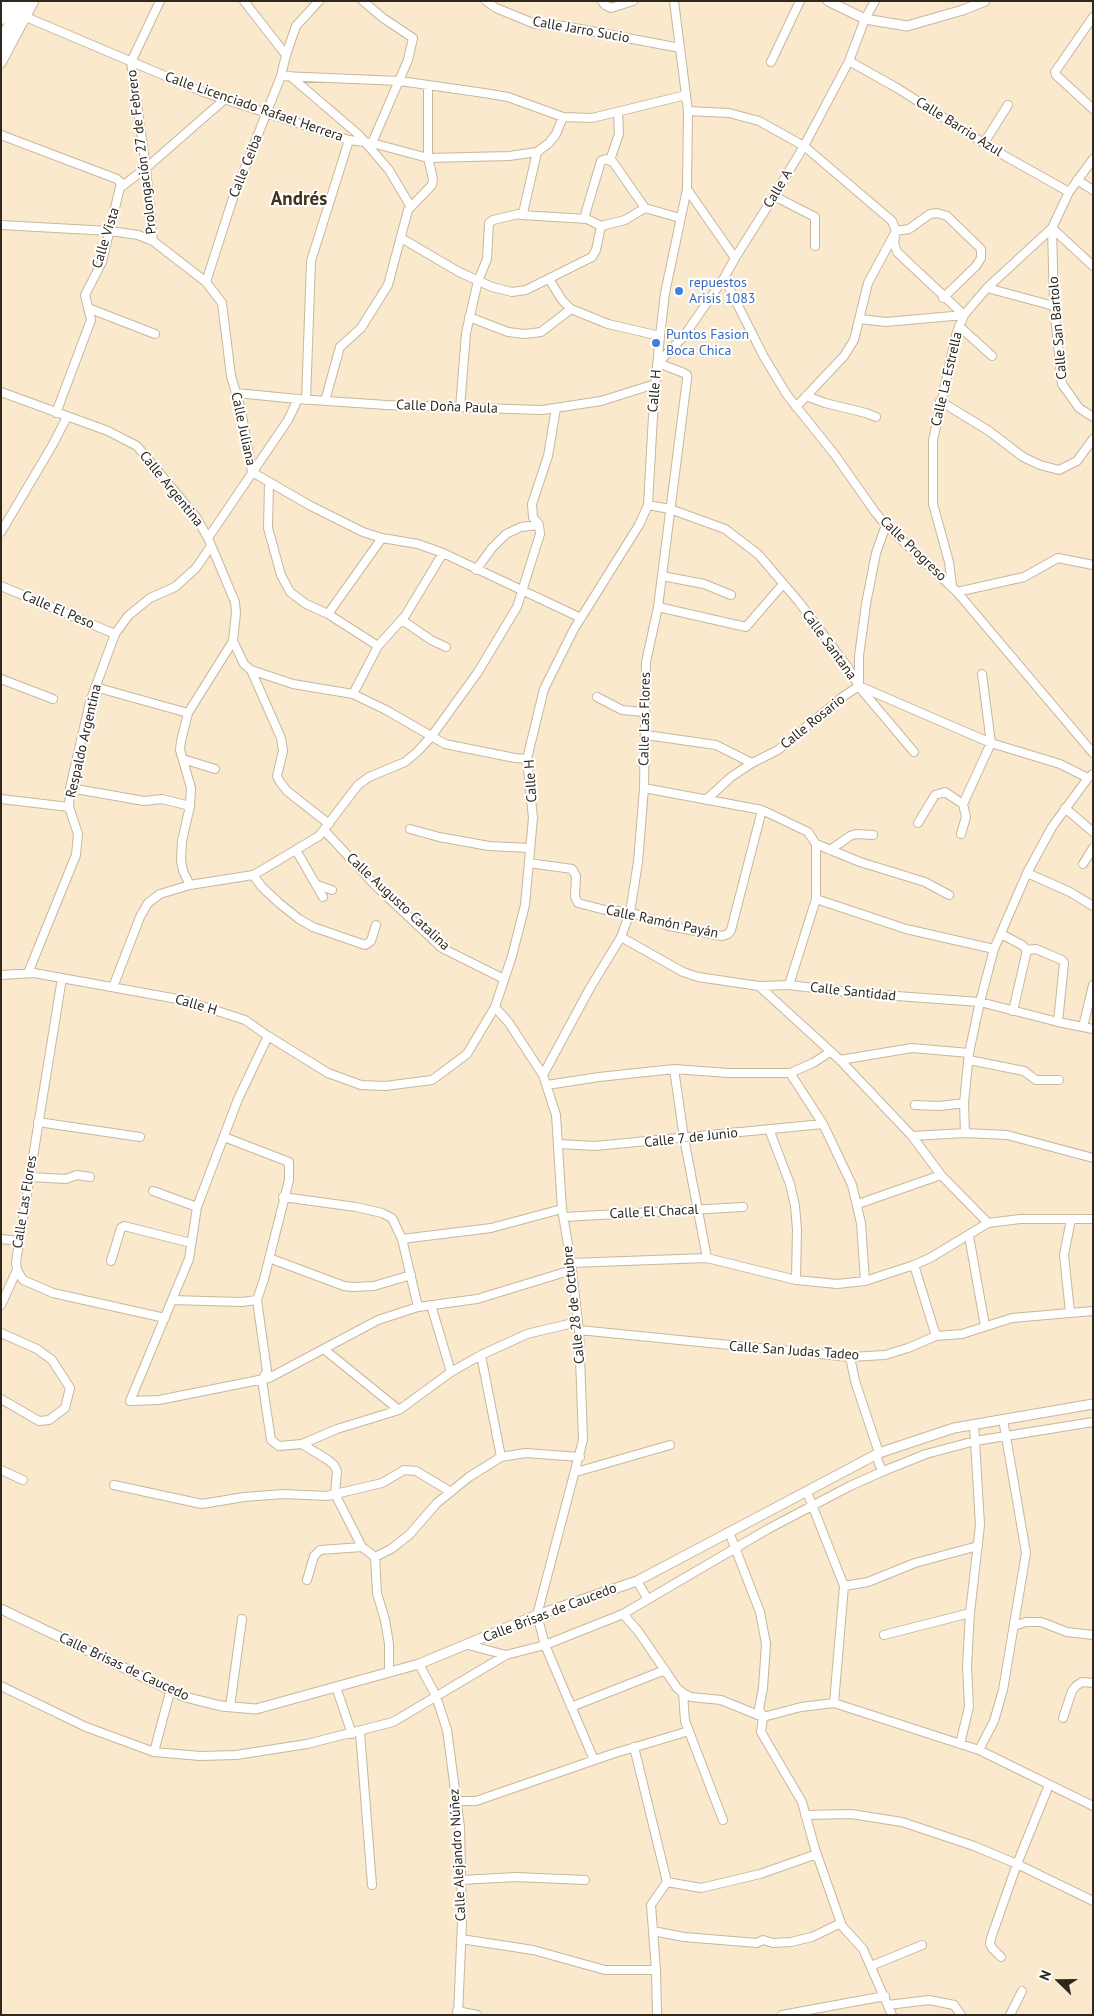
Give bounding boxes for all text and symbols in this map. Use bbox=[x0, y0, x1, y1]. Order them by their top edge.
street label: Calle Jarro Sucio bbox=[531, 13, 631, 47]
street label: Prolongación 27 de Febrero bbox=[124, 69, 160, 235]
street label: Calle Licenciado Rafael Herrera bbox=[163, 69, 345, 145]
street label: Calle Barrio Azul bbox=[913, 94, 1005, 160]
street label: Calle Ceiba bbox=[226, 132, 266, 200]
street label: Calle A bbox=[760, 167, 796, 211]
district label: Andrés bbox=[271, 189, 327, 211]
street label: Calle Vista bbox=[89, 205, 123, 271]
place label: repuestos Arisis 1083 bbox=[689, 275, 755, 308]
street label: Calle San Bartolo bbox=[1045, 276, 1071, 380]
marker: repuestos Arisis 1083 bbox=[673, 285, 685, 297]
place label: Puntos Fasion Boca Chica bbox=[666, 327, 749, 360]
street label: Calle La Estrella bbox=[928, 330, 966, 428]
marker: Puntos Fasion Boca Chica bbox=[650, 337, 662, 349]
street label: Calle H bbox=[645, 369, 665, 413]
street label: Calle Juliana bbox=[227, 391, 259, 467]
street label: Calle Doña Paula bbox=[396, 397, 498, 417]
street label: Calle Argentina bbox=[136, 448, 206, 530]
street label: Calle Progreso bbox=[876, 513, 950, 585]
street label: Calle El Peso bbox=[19, 587, 97, 633]
street label: Calle Santana bbox=[798, 607, 860, 683]
street label: Calle Las Flores bbox=[636, 672, 654, 766]
street label: Respaldo Argentina bbox=[63, 682, 105, 800]
street label: Calle Rosario bbox=[778, 691, 848, 753]
street label: Calle H bbox=[521, 759, 541, 803]
street label: Calle Augusto Catalina bbox=[343, 850, 453, 954]
street label: Calle Ramón Payán bbox=[604, 902, 720, 942]
street label: Calle Santidad bbox=[809, 979, 897, 1005]
street label: Calle H bbox=[173, 991, 219, 1019]
street label: Calle 7 de Junio bbox=[643, 1125, 739, 1151]
street label: Calle Las Flores bbox=[9, 1154, 41, 1250]
street label: Calle El Chacal bbox=[609, 1201, 699, 1223]
street label: Calle 28 de Octubre bbox=[559, 1245, 589, 1365]
street label: Calle San Judas Tadeo bbox=[728, 1338, 860, 1364]
street label: Calle Brisas de Caucedo bbox=[481, 1580, 619, 1646]
street label: Calle Brisas de Caucedo bbox=[56, 1629, 192, 1705]
street label: Calle Alejandro Núñez bbox=[446, 1788, 470, 1922]
north arrow bbox=[1034, 1956, 1084, 2006]
text: N bbox=[1035, 1968, 1055, 1983]

